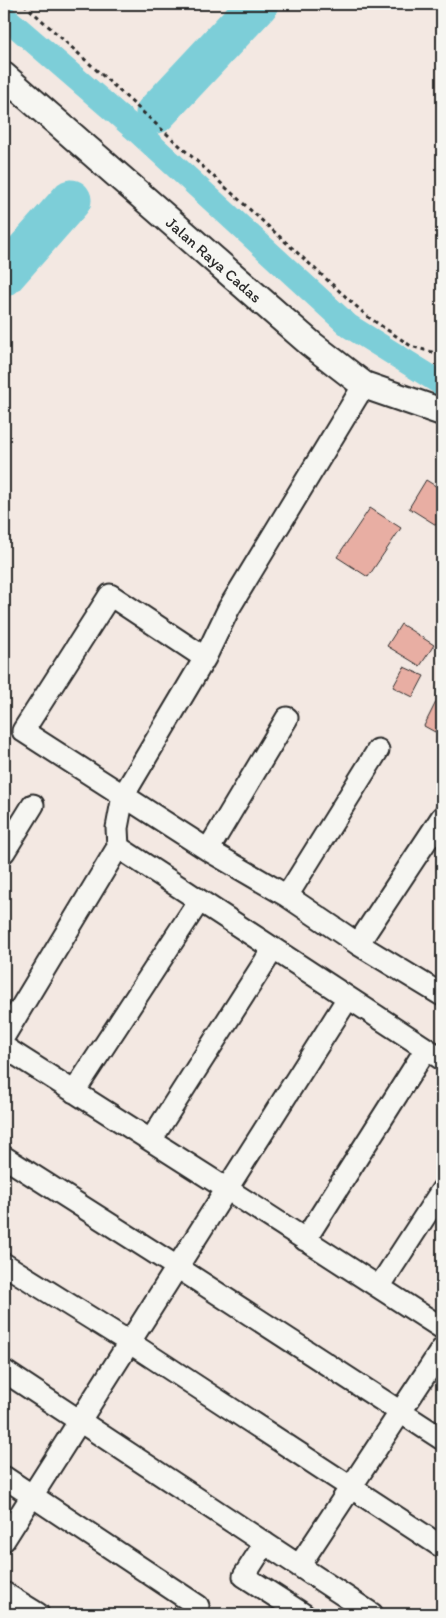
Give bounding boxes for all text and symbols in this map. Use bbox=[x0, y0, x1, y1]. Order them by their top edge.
street label: Jalan Raya Cadas bbox=[162, 213, 266, 307]

